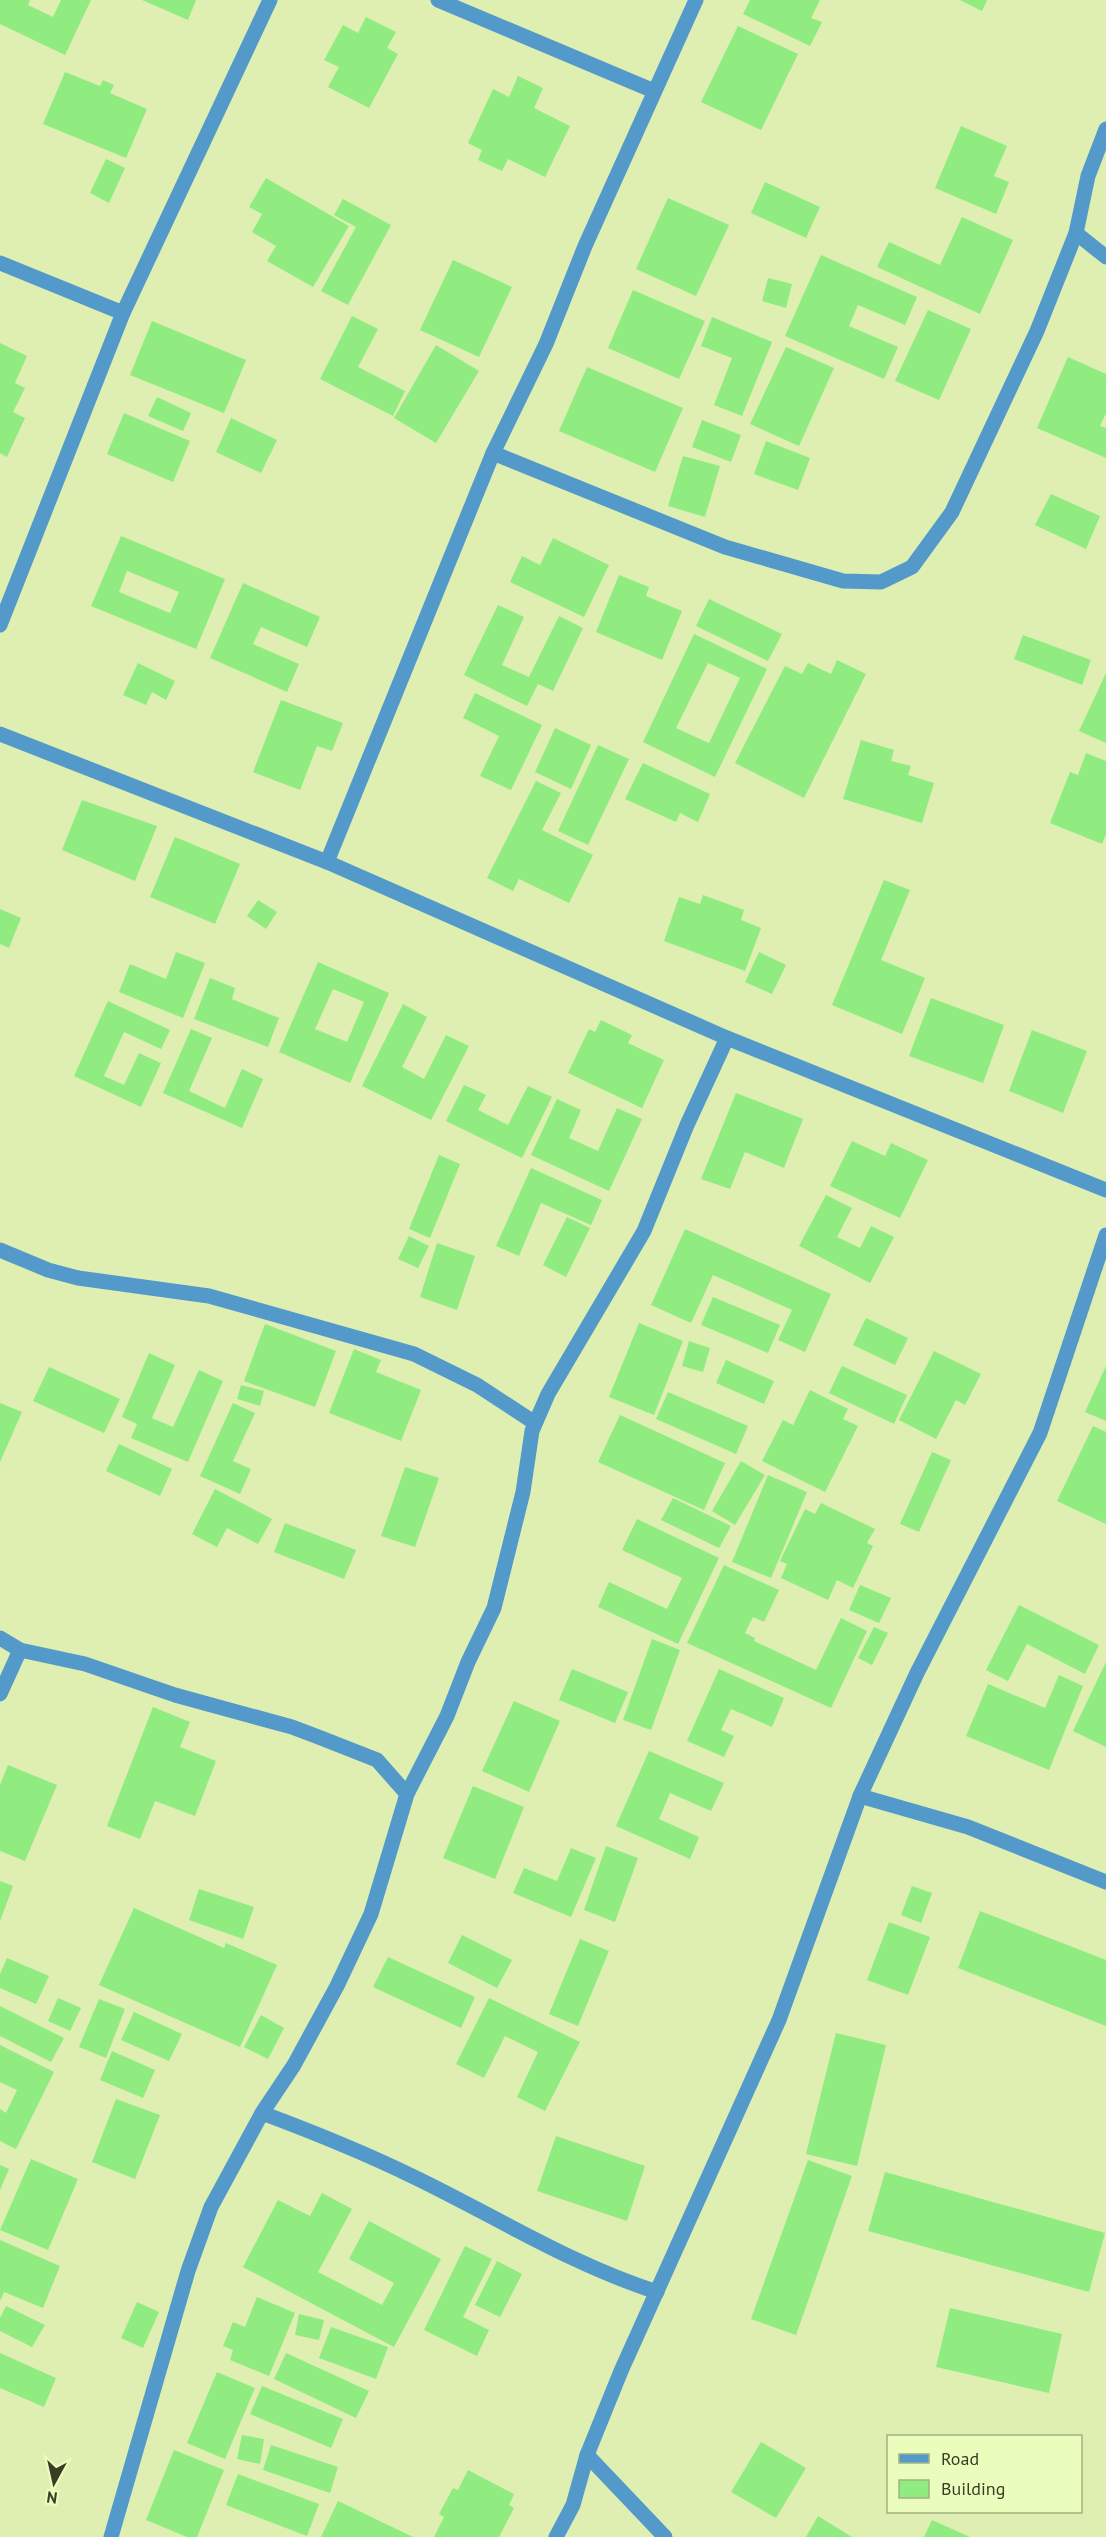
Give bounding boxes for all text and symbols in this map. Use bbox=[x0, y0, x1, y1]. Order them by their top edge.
legend bbox=[887, 2435, 1082, 2513]
text: Road bbox=[941, 2447, 979, 2470]
north arrow bbox=[24, 2453, 84, 2513]
text: Building bbox=[941, 2477, 1005, 2500]
text: N bbox=[45, 2487, 59, 2508]

